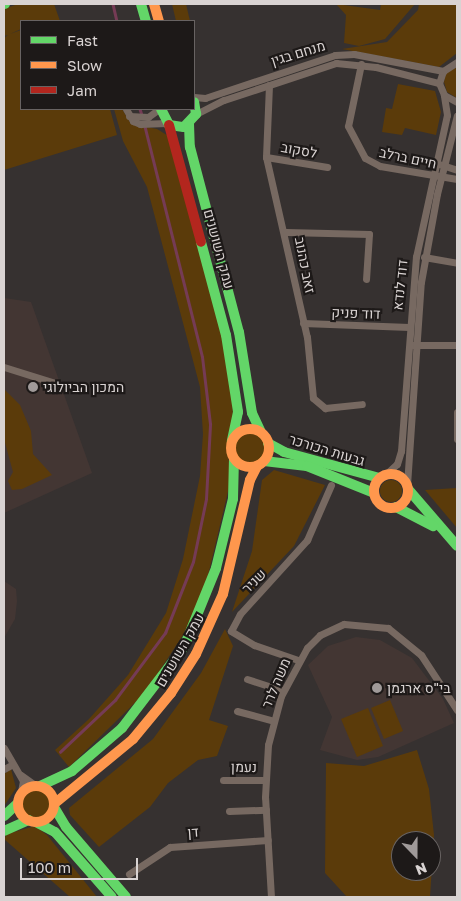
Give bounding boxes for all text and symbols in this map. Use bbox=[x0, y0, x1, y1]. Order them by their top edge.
legend bbox=[20, 20, 195, 110]
text: Fast bbox=[67, 31, 98, 49]
street label: מנחם בגין bbox=[269, 37, 327, 69]
text: Slow bbox=[67, 56, 102, 74]
text: Jam bbox=[67, 81, 97, 99]
street label: לסקוב bbox=[280, 139, 318, 161]
street label: חיים ברלב bbox=[378, 144, 438, 172]
street label: עמק השושנים bbox=[200, 207, 238, 291]
street label: זאב כהנוב bbox=[291, 235, 319, 295]
street label: דוד לנדא bbox=[389, 259, 411, 311]
street label: דוד פניק bbox=[331, 304, 381, 322]
place label: המכון הביולוגי bbox=[43, 379, 124, 395]
marker: המכון הביולוגי bbox=[27, 381, 39, 393]
street label: גבעות הכורכר bbox=[287, 431, 367, 469]
street label: שניר bbox=[238, 565, 270, 597]
street label: עמק השושנים bbox=[152, 610, 208, 690]
street label: משה לרר bbox=[258, 655, 294, 711]
place label: בי"ס ארגמן bbox=[387, 680, 451, 696]
marker: בי"ס ארגמן bbox=[371, 682, 383, 694]
street label: נעמן bbox=[231, 758, 257, 776]
street label: דן bbox=[187, 823, 199, 841]
north arrow bbox=[391, 831, 441, 881]
scale bar bbox=[22, 848, 140, 880]
text: 100 m bbox=[28, 858, 71, 876]
text: N bbox=[413, 860, 430, 879]

